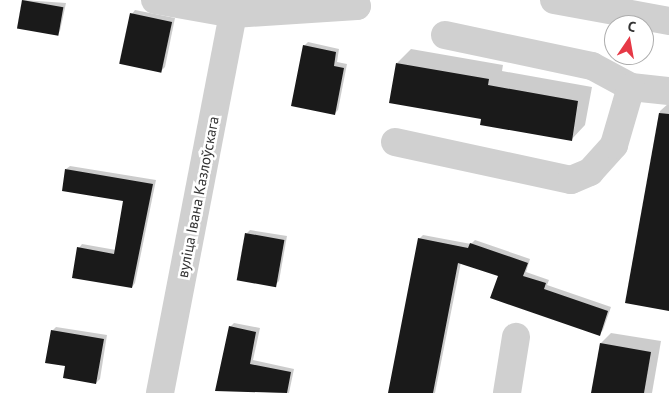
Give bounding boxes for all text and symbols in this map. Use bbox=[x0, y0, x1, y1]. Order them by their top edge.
north arrow bbox=[604, 15, 654, 65]
text: С bbox=[626, 17, 638, 36]
street label: вуліца Івана Казлоўскага bbox=[174, 115, 222, 279]

